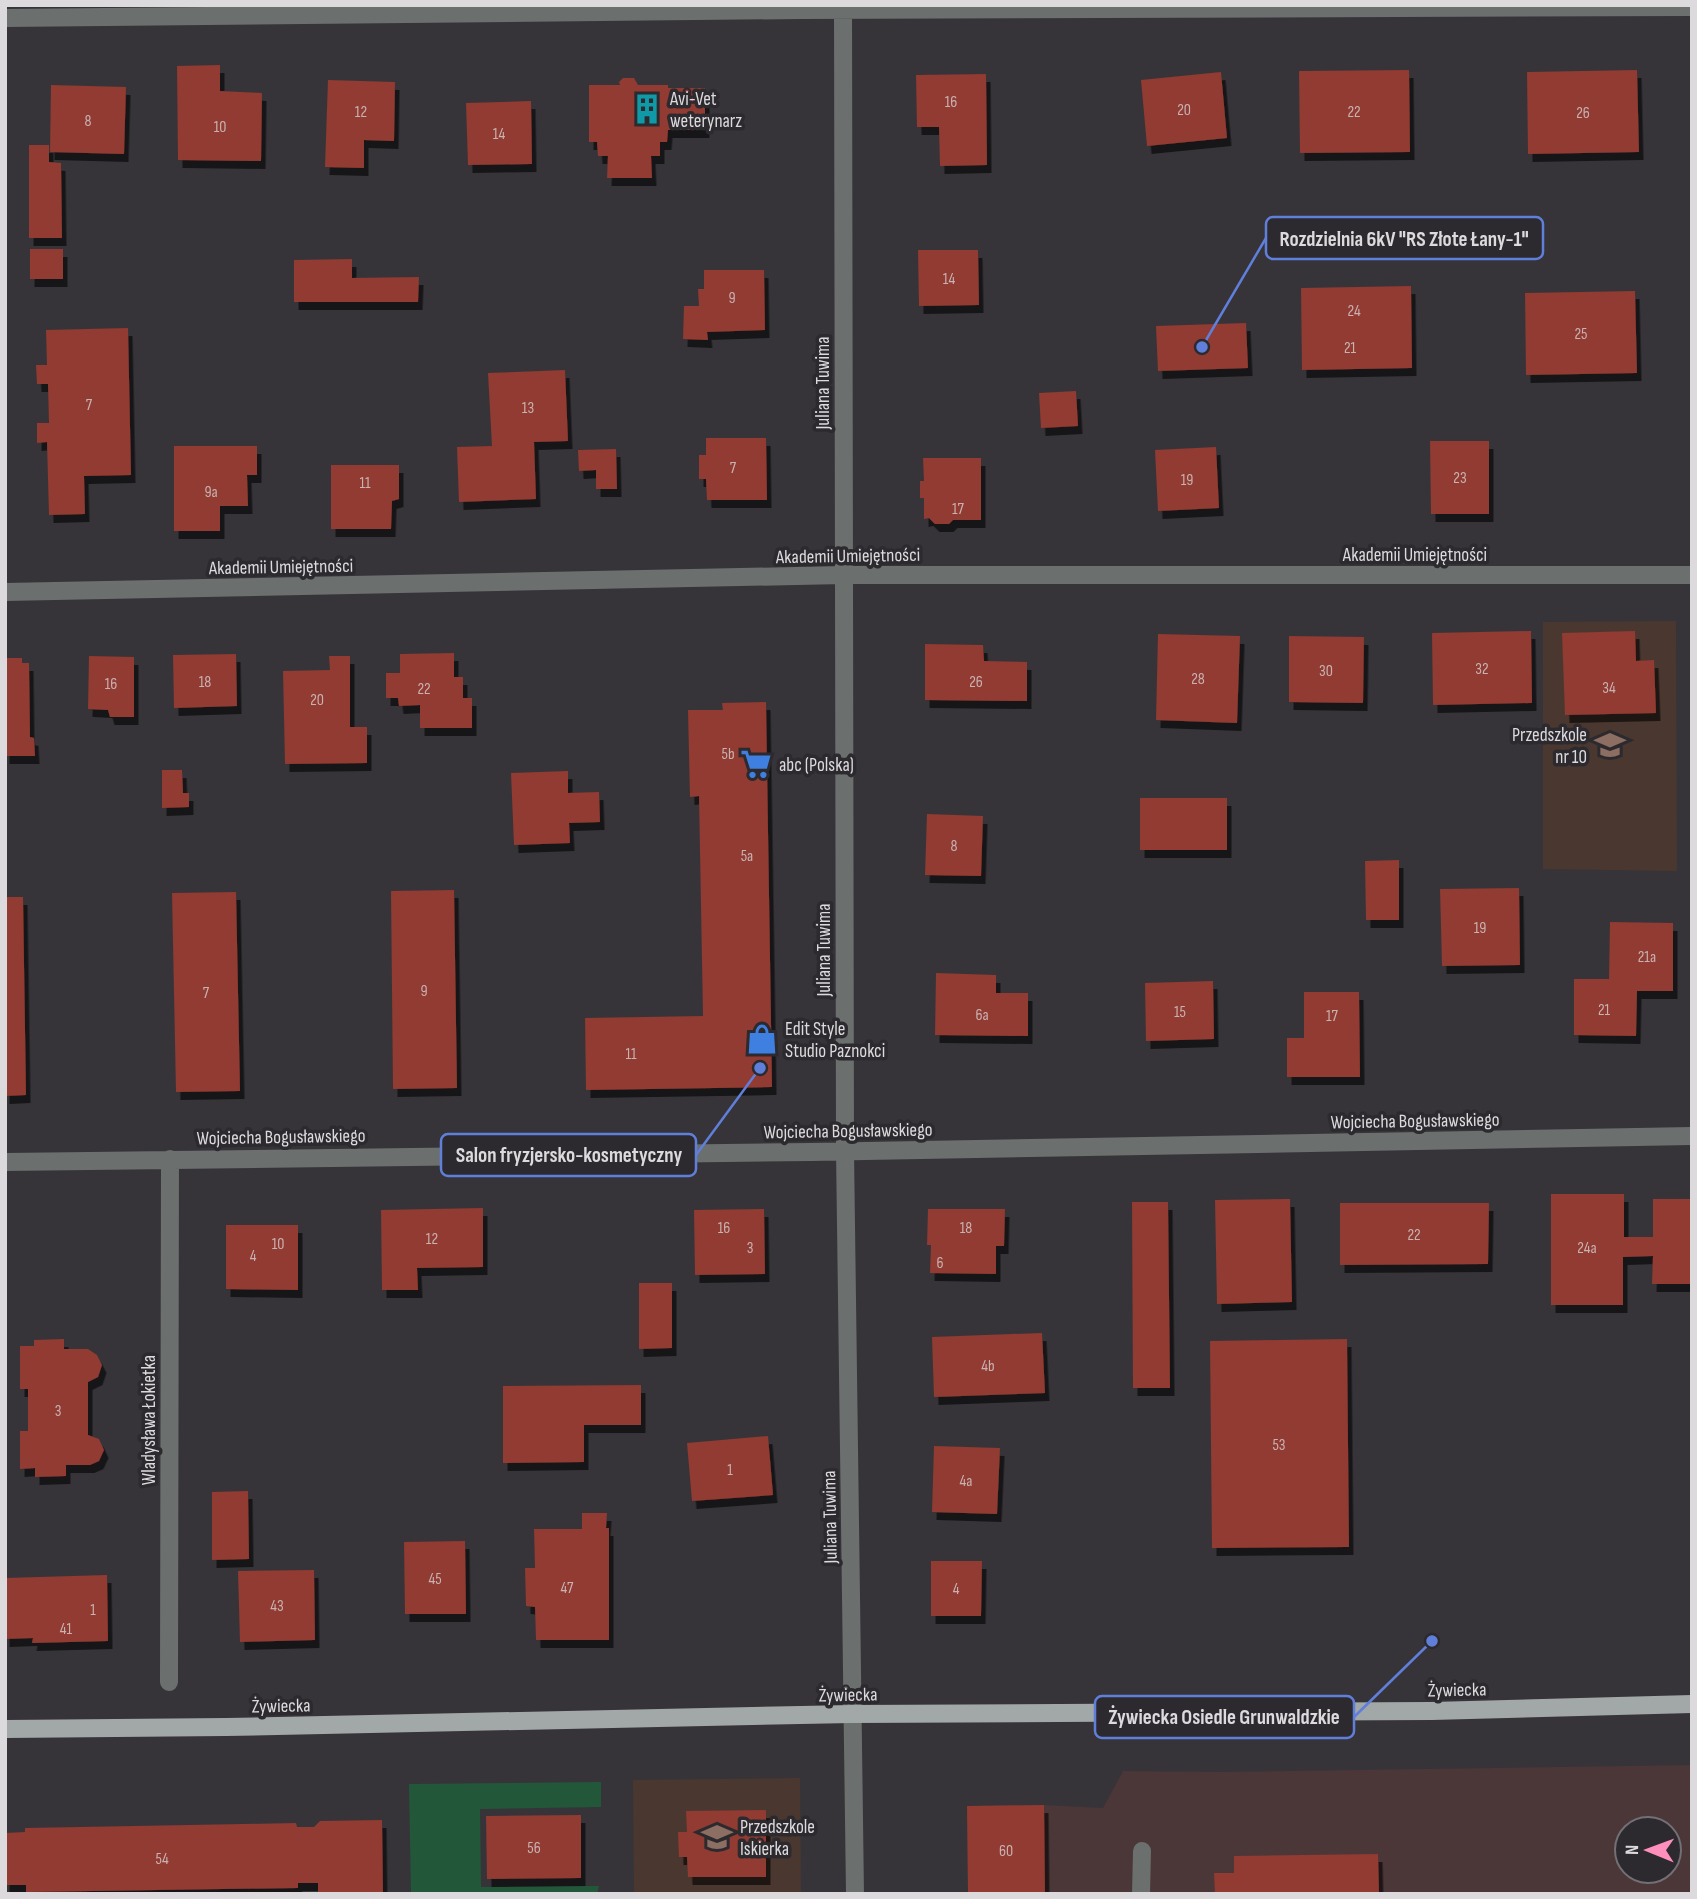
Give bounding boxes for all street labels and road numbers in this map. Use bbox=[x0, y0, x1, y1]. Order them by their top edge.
street label: Juliana Tuwima bbox=[812, 336, 835, 431]
street label: Akademii Umiejętności bbox=[775, 544, 920, 569]
street label: Akademii Umiejętności bbox=[1342, 544, 1487, 567]
street label: Akademii Umiejętności bbox=[208, 555, 353, 580]
street label: Juliana Tuwima bbox=[813, 903, 836, 998]
street label: Wojciecha Bogusławskiego bbox=[1330, 1109, 1500, 1134]
street label: Wojciecha Bogusławskiego bbox=[763, 1119, 933, 1144]
street label: Wojciecha Bogusławskiego bbox=[196, 1125, 366, 1150]
street label: Wladysława Łokietka bbox=[138, 1355, 161, 1485]
street label: Juliana Tuwima bbox=[818, 1470, 843, 1565]
street label: Żywiecka bbox=[1427, 1678, 1487, 1703]
street label: Żywiecka bbox=[818, 1683, 878, 1708]
street label: Żywiecka bbox=[251, 1694, 311, 1719]

